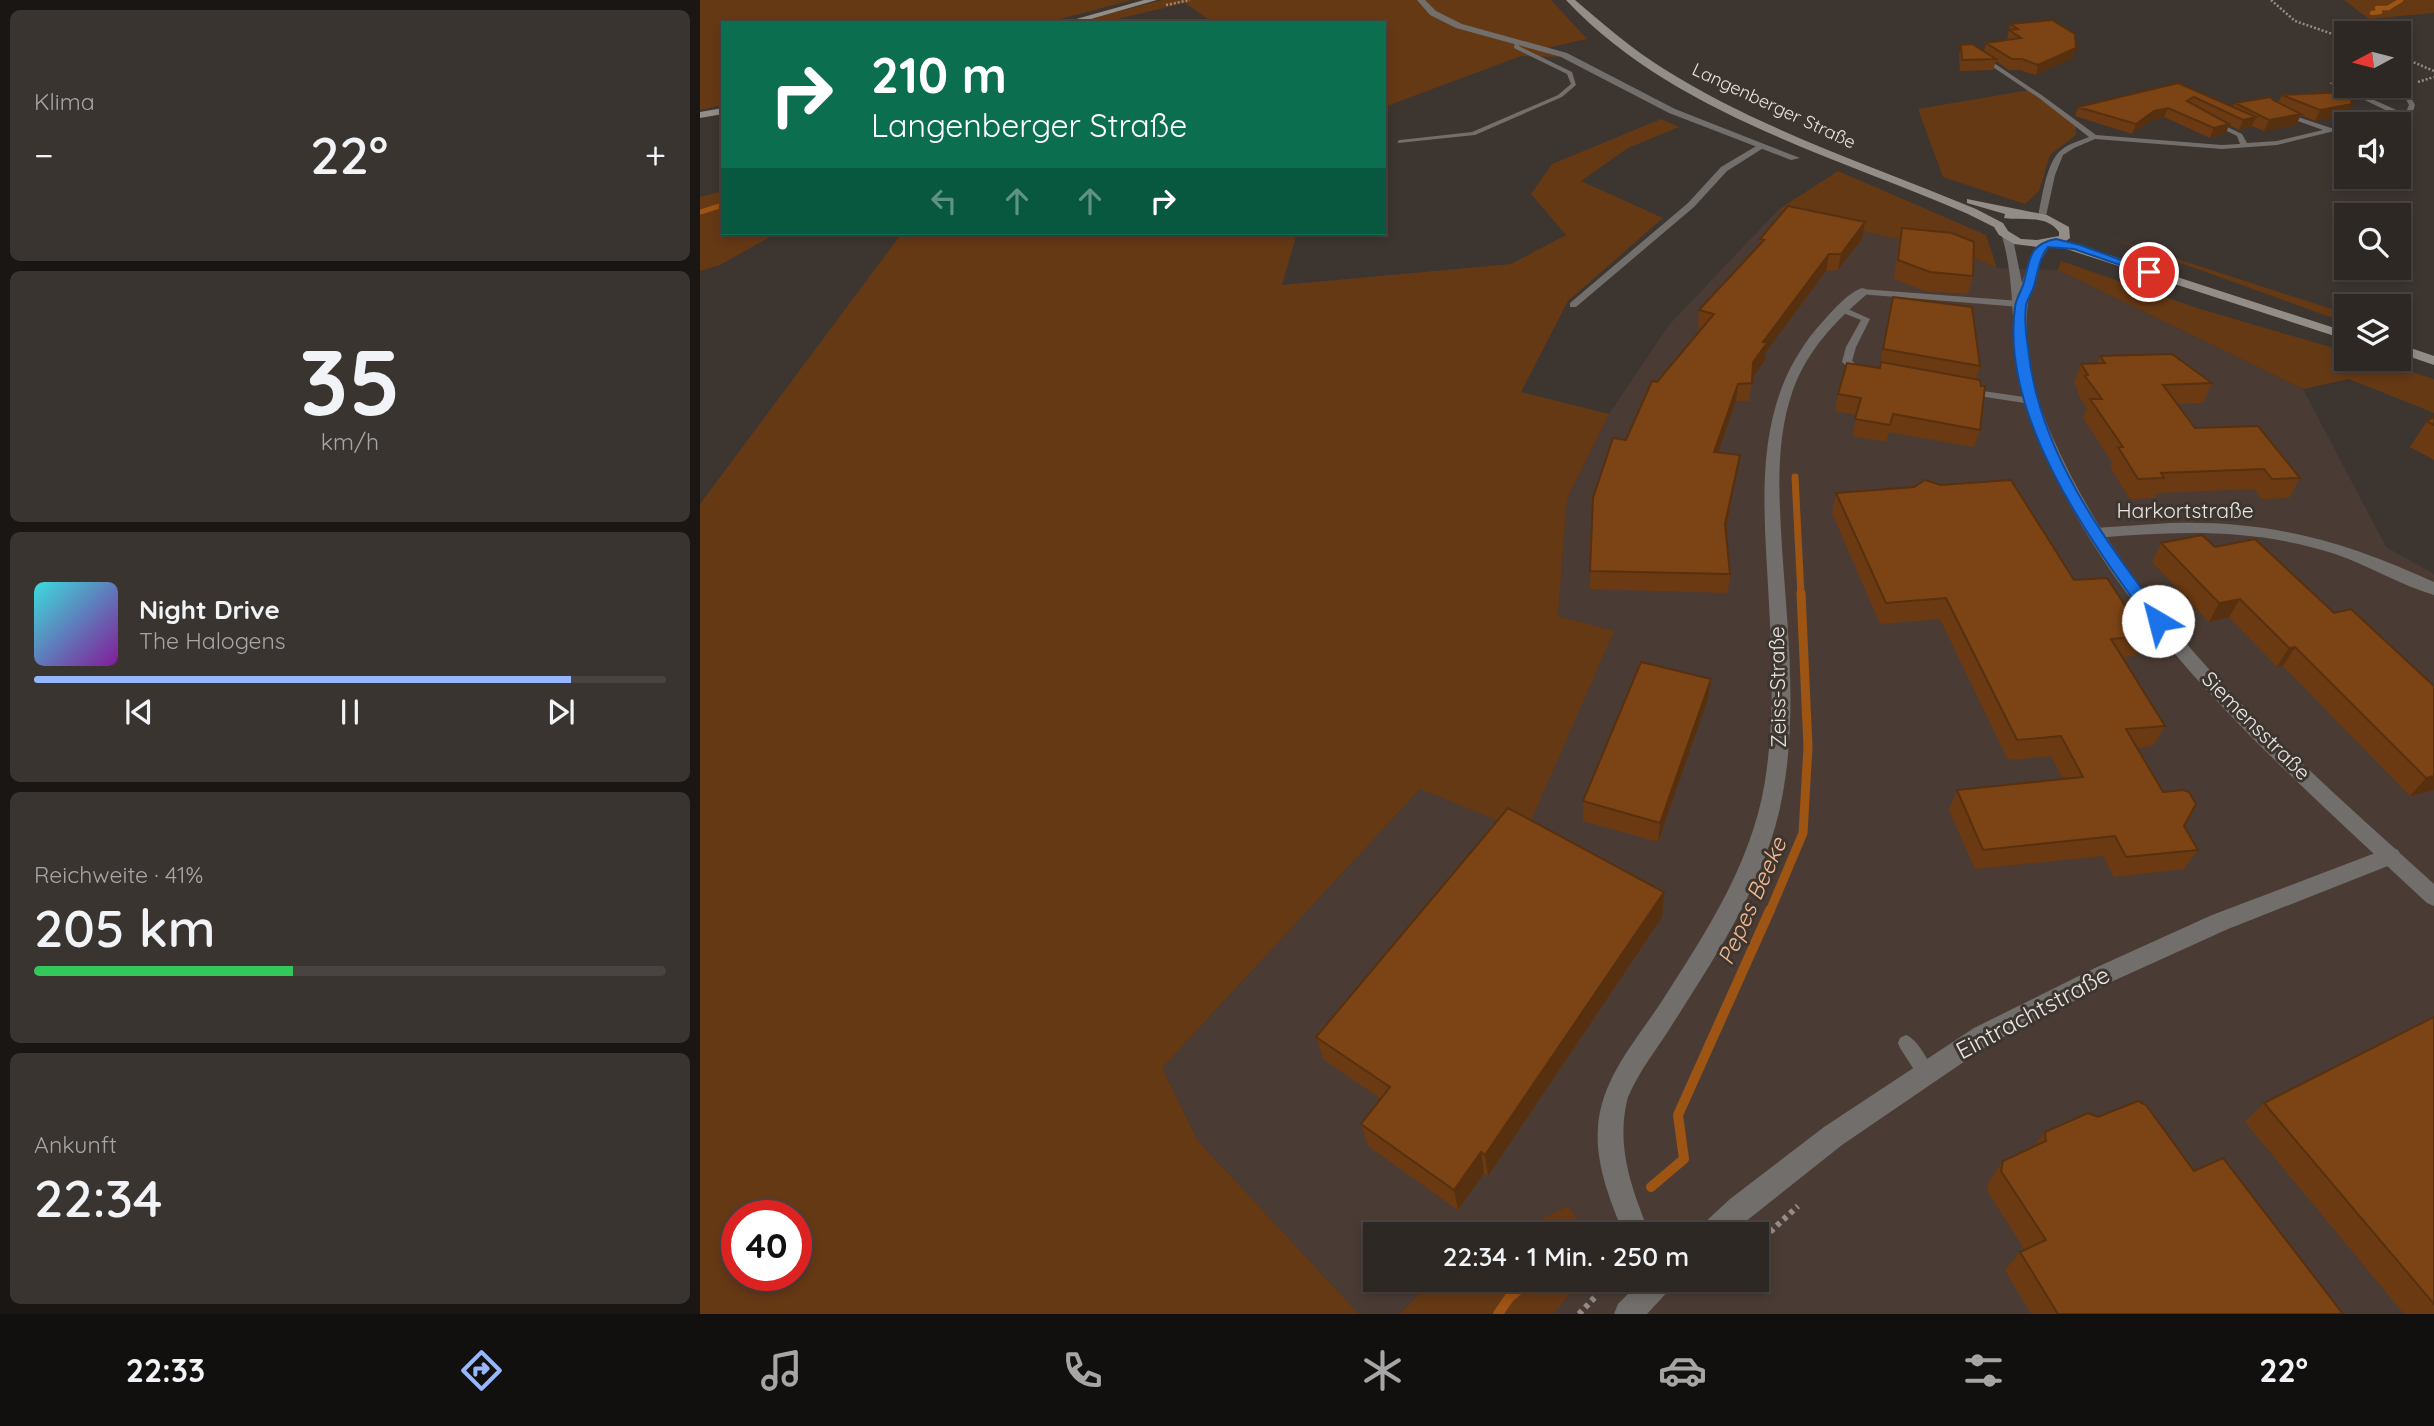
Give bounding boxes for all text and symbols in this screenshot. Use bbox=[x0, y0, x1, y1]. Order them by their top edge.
north arrow bbox=[2334, 21, 2412, 98]
map controls bbox=[2334, 21, 2411, 371]
text: 210 m bbox=[871, 44, 1007, 105]
icon: right bbox=[756, 49, 847, 140]
street label: Langenberger Straße bbox=[1689, 58, 1860, 154]
text: Klima bbox=[34, 87, 95, 116]
text: Langenberger Straße bbox=[871, 105, 1187, 145]
button: sound bbox=[2334, 112, 2411, 189]
text: 22° bbox=[310, 122, 388, 187]
text: − bbox=[34, 131, 54, 179]
text: + bbox=[645, 131, 666, 179]
icon: left bbox=[925, 182, 963, 220]
icon: ahead bbox=[998, 182, 1036, 220]
icon: ahead bbox=[1071, 182, 1109, 220]
icon: right bbox=[1144, 182, 1182, 220]
button: search bbox=[2334, 203, 2411, 280]
pin bbox=[2119, 242, 2179, 302]
icon: arrive bbox=[2130, 253, 2168, 291]
button: layers bbox=[2334, 294, 2411, 371]
text: 35 bbox=[299, 324, 401, 438]
text: km/h bbox=[321, 427, 379, 456]
street label: Harkortstraße bbox=[2116, 497, 2254, 523]
position arrow bbox=[2121, 584, 2195, 658]
text: Night Drive bbox=[139, 593, 280, 626]
text: The Halogens bbox=[139, 626, 286, 655]
street label: Zeiss-Straße bbox=[1763, 626, 1791, 748]
street label: Siemensstraße bbox=[2197, 665, 2317, 785]
icon: previous bbox=[120, 693, 158, 731]
icon: pause bbox=[331, 693, 369, 731]
icon: next bbox=[542, 693, 580, 731]
water label: Pepes Beeke bbox=[1711, 832, 1793, 969]
text: Reichweite · 41% bbox=[34, 860, 203, 889]
text: 205 km bbox=[34, 895, 216, 960]
street label: Eintrachtstraße bbox=[1950, 959, 2115, 1065]
text: Ankunft bbox=[34, 1130, 117, 1159]
text: 22:34 bbox=[34, 1165, 163, 1230]
speed limit sign: 40 bbox=[721, 1200, 812, 1291]
text: 22:34 · 1 Min. · 250 m bbox=[1443, 1240, 1689, 1273]
icon: directions bbox=[457, 1346, 506, 1395]
icon: music bbox=[757, 1346, 806, 1395]
icon: phone bbox=[1058, 1346, 1107, 1395]
icon: climate bbox=[1358, 1346, 1407, 1395]
icon: car bbox=[1658, 1346, 1707, 1395]
icon: filters bbox=[1959, 1346, 2008, 1395]
text: 22:33 bbox=[126, 1350, 205, 1390]
text: 22° bbox=[2259, 1350, 2308, 1390]

